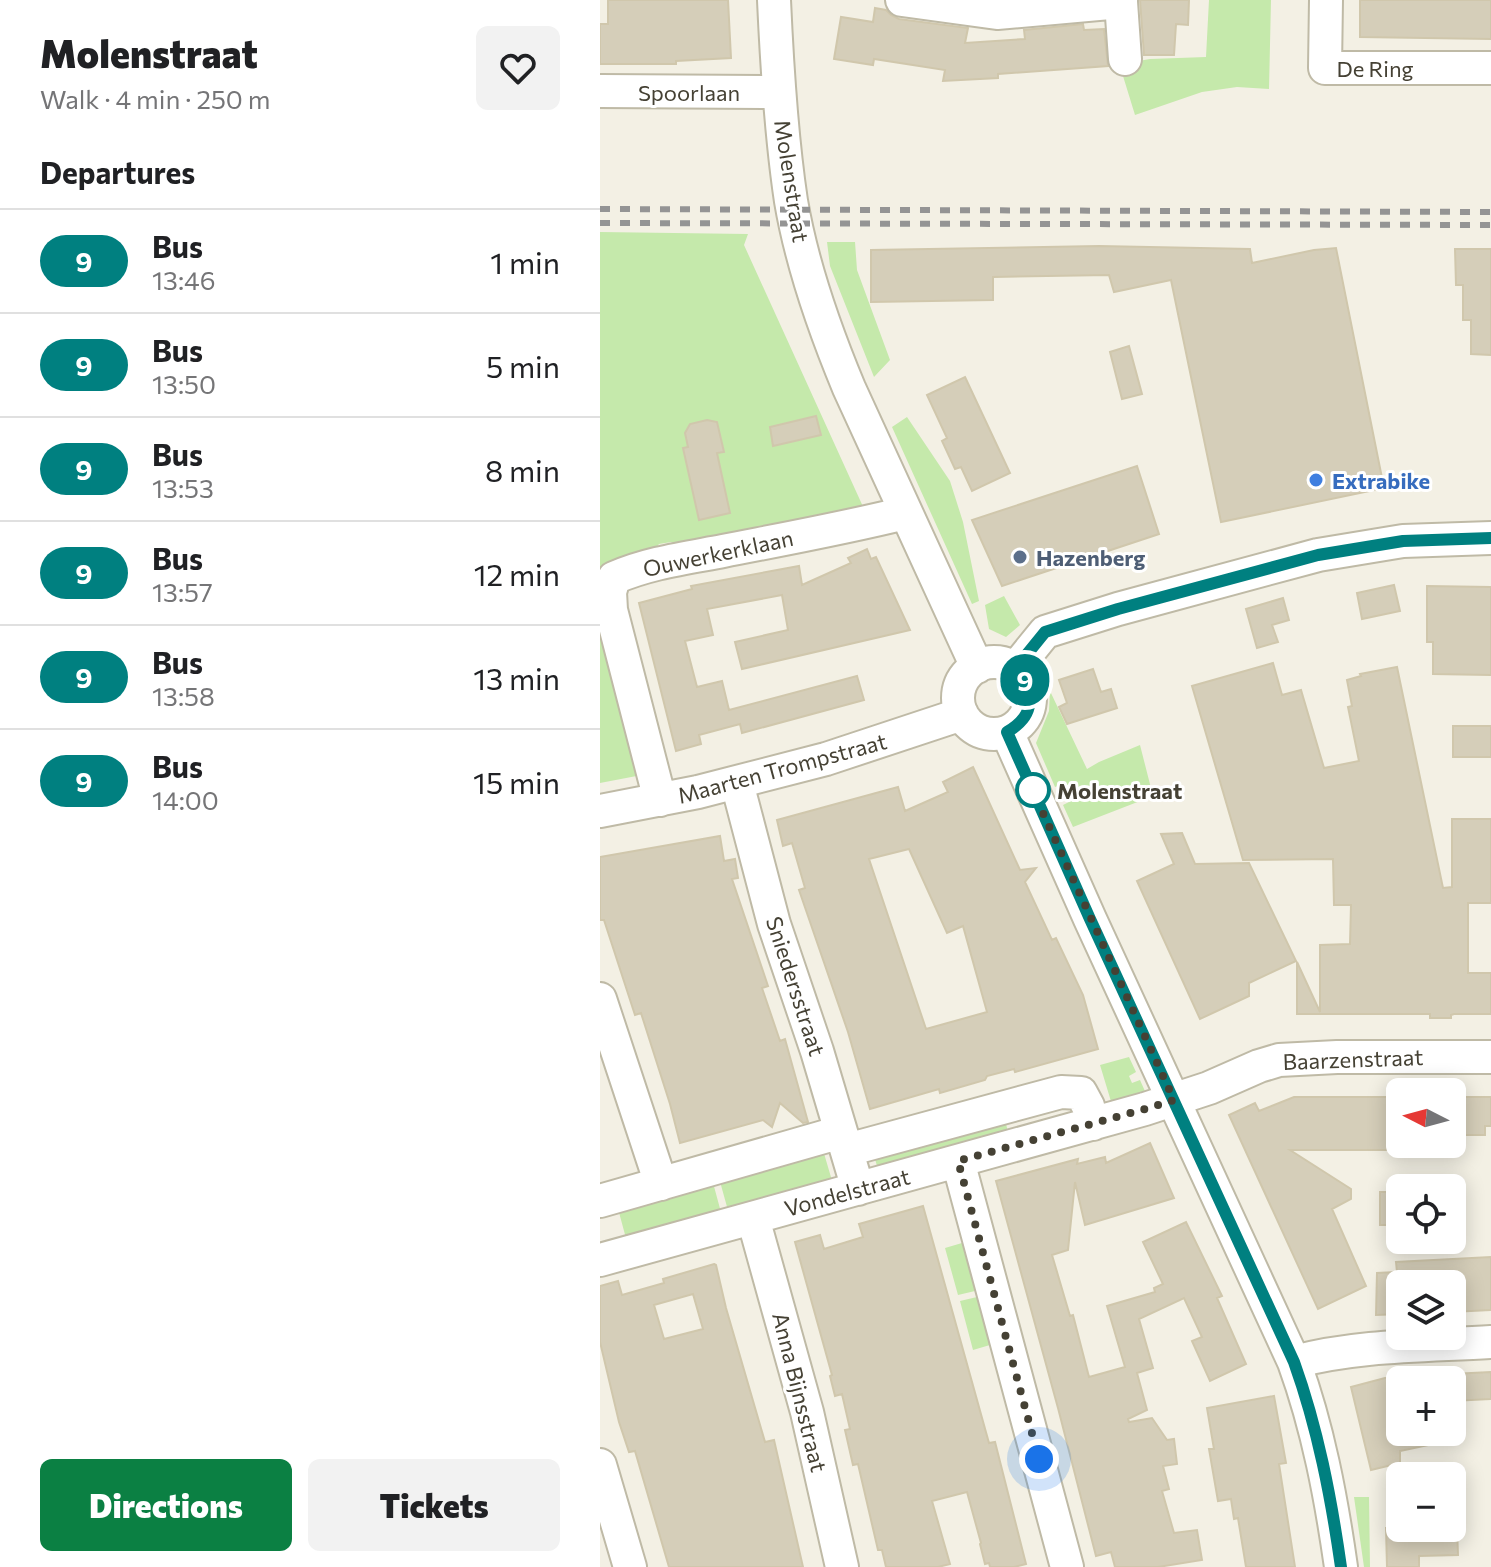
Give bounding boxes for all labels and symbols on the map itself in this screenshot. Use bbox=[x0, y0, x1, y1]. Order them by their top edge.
street label: De Ring bbox=[1337, 55, 1414, 82]
street label: Spoorlaan bbox=[638, 79, 740, 106]
street label: Molenstraat bbox=[769, 118, 815, 244]
place label: Extrabike bbox=[1332, 467, 1430, 494]
marker: Extrabike bbox=[1307, 471, 1325, 489]
street label: Ouwerkerklaan bbox=[640, 524, 796, 582]
place label: Hazenberg bbox=[1036, 544, 1145, 571]
marker: Hazenberg bbox=[1011, 548, 1029, 566]
line badge: 9 bbox=[999, 654, 1051, 706]
street label: Maarten Trompstraat bbox=[675, 727, 889, 809]
marker: Molenstraat bbox=[1016, 773, 1050, 807]
place label: Molenstraat bbox=[1057, 777, 1182, 804]
street label: Sniedersstraat bbox=[761, 913, 831, 1059]
street label: Baarzenstraat bbox=[1282, 1043, 1424, 1075]
north arrow bbox=[1386, 1078, 1466, 1158]
street label: Vondelstraat bbox=[781, 1162, 913, 1222]
street label: Anna Bijnsstraat bbox=[767, 1309, 833, 1475]
your location bbox=[1019, 1439, 1059, 1479]

